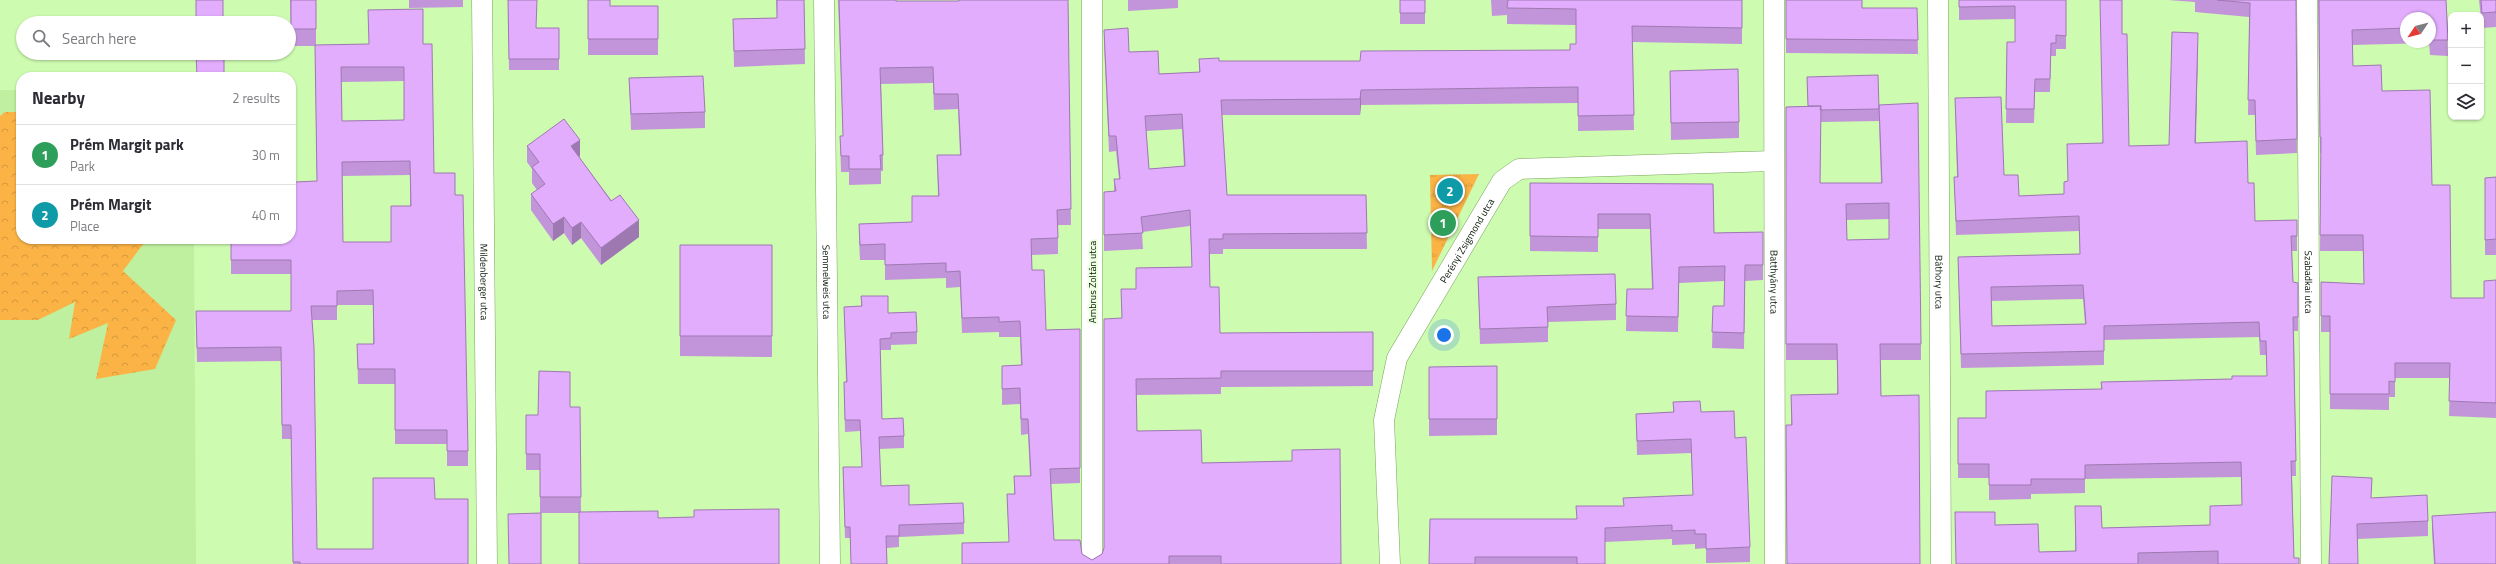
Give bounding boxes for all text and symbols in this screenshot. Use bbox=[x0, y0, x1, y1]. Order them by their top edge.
north arrow bbox=[2400, 12, 2436, 48]
map controls bbox=[2448, 12, 2484, 120]
button: + bbox=[2448, 12, 2484, 48]
search box bbox=[16, 16, 296, 60]
icon: search bbox=[30, 27, 52, 49]
text: Search here bbox=[62, 27, 136, 50]
button: − bbox=[2448, 48, 2484, 84]
button: layers bbox=[2448, 84, 2484, 120]
text: Nearby bbox=[32, 85, 85, 111]
text: 2 results bbox=[232, 88, 280, 108]
text: Prém Margit park bbox=[70, 133, 184, 156]
text: 1 bbox=[41, 145, 49, 165]
text: 30 m bbox=[252, 145, 280, 165]
text: Park bbox=[70, 156, 95, 176]
pin: 2 bbox=[1437, 176, 1463, 206]
text: Prém Margit bbox=[70, 193, 151, 216]
street label: Perényi Zsigmond utca bbox=[1436, 196, 1498, 286]
text: 2 bbox=[41, 205, 49, 225]
text: 40 m bbox=[252, 205, 280, 225]
pin: 1 bbox=[1430, 208, 1456, 238]
text: Place bbox=[70, 216, 99, 236]
street label: Ambrus Zoltán utca bbox=[1085, 241, 1100, 323]
street label: Mildenberger utca bbox=[476, 244, 492, 320]
street label: Semmelweis utca bbox=[819, 245, 834, 319]
street label: Batthyány utca bbox=[1766, 250, 1782, 314]
street label: Szabadkai utca bbox=[2301, 250, 2316, 314]
street label: Báthory utca bbox=[1931, 255, 1947, 309]
your location bbox=[1434, 325, 1454, 345]

